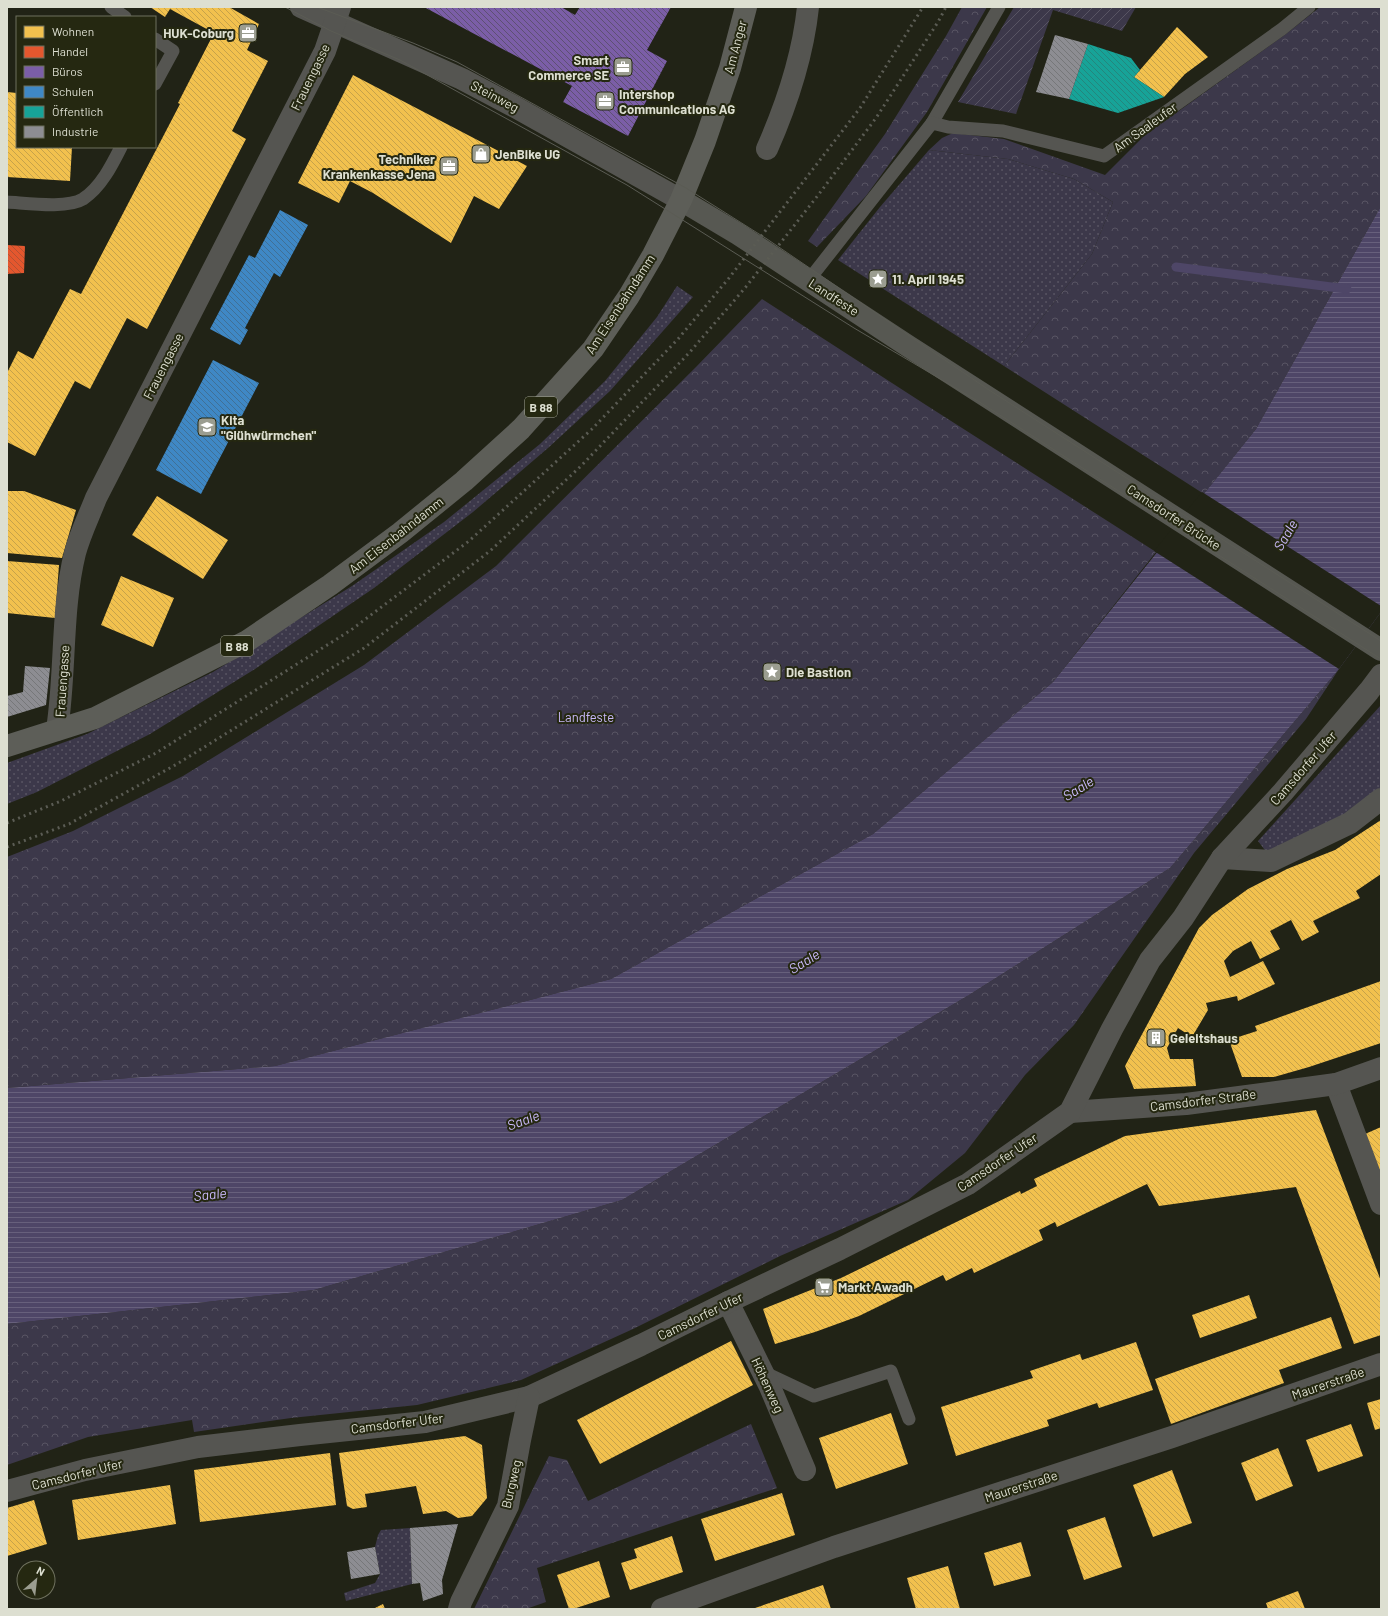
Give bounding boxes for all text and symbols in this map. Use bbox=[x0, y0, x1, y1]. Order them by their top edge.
legend bbox=[16, 16, 156, 148]
street label: Am Anger bbox=[720, 18, 750, 76]
office icon: HUK-Coburg bbox=[237, 22, 259, 44]
text: Wohnen bbox=[52, 24, 94, 38]
place label: HUK-Coburg bbox=[163, 25, 234, 41]
street label: Frauengasse bbox=[287, 41, 333, 113]
text: Handel bbox=[52, 44, 88, 58]
place label: Smart Commerce SE bbox=[528, 52, 609, 83]
office icon: Smart Commerce SE bbox=[612, 56, 634, 78]
text: Büros bbox=[52, 64, 83, 78]
street label: Steinweg bbox=[468, 77, 522, 115]
text: Schulen bbox=[52, 84, 94, 98]
place label: Intershop Communications AG bbox=[619, 86, 735, 117]
office icon: Intershop Communications AG bbox=[594, 90, 616, 112]
street label: Am Saaleufer bbox=[1110, 98, 1180, 155]
text: Öffentlich bbox=[52, 104, 103, 118]
text: Industrie bbox=[52, 124, 98, 138]
shop icon: JenBike UG bbox=[470, 143, 492, 165]
place label: JenBike UG bbox=[495, 146, 560, 162]
place label: Techniker Krankenkasse Jena bbox=[323, 151, 435, 182]
office icon: Techniker Krankenkasse Jena bbox=[438, 155, 460, 177]
street label: Am Eisenbahndamm bbox=[582, 251, 658, 357]
place icon: 11. April 1945 bbox=[867, 268, 889, 290]
place label: 11. April 1945 bbox=[892, 271, 964, 287]
street label: Landfeste bbox=[806, 275, 862, 319]
street label: Frauengasse bbox=[139, 330, 187, 402]
road number: B 88 bbox=[525, 397, 557, 417]
place label: Kita "Glühwürmchen" bbox=[221, 412, 317, 443]
school or university icon: Kita "Glühwürmchen" bbox=[196, 416, 218, 438]
street label: Camsdorfer Brücke bbox=[1124, 481, 1224, 553]
street label: Am Eisenbahndamm bbox=[346, 493, 446, 577]
water label: Saale bbox=[1269, 516, 1301, 554]
road number: B 88 bbox=[221, 636, 253, 656]
street label: Frauengasse bbox=[51, 644, 73, 718]
place icon: Die Bastion bbox=[761, 661, 783, 683]
place label: Die Bastion bbox=[786, 664, 851, 680]
park label: Landfeste bbox=[558, 709, 614, 725]
street label: Camsdorfer Ufer bbox=[1266, 727, 1340, 808]
water label: Saale bbox=[1059, 772, 1097, 804]
water label: Saale bbox=[785, 945, 823, 977]
building icon: Geleitshaus bbox=[1145, 1027, 1167, 1049]
place label: Geleitshaus bbox=[1170, 1030, 1238, 1046]
street label: Camsdorfer Straße bbox=[1149, 1086, 1257, 1114]
water label: Saale bbox=[505, 1106, 541, 1134]
street label: Camsdorfer Ufer bbox=[954, 1129, 1040, 1195]
water label: Saale bbox=[193, 1184, 227, 1204]
supermarket icon: Markt Awadh bbox=[813, 1276, 835, 1298]
place label: Markt Awadh bbox=[838, 1279, 913, 1295]
street label: Camsdorfer Ufer bbox=[655, 1288, 746, 1344]
street label: Höhenweg bbox=[748, 1355, 788, 1415]
street label: Maurerstraße bbox=[1290, 1363, 1366, 1403]
street label: Camsdorfer Ufer bbox=[350, 1409, 444, 1437]
street label: Camsdorfer Ufer bbox=[30, 1455, 124, 1493]
street label: Burgweg bbox=[498, 1458, 524, 1510]
street label: Maurerstraße bbox=[983, 1467, 1060, 1505]
north arrow bbox=[16, 1560, 56, 1600]
text: N bbox=[35, 1563, 47, 1578]

